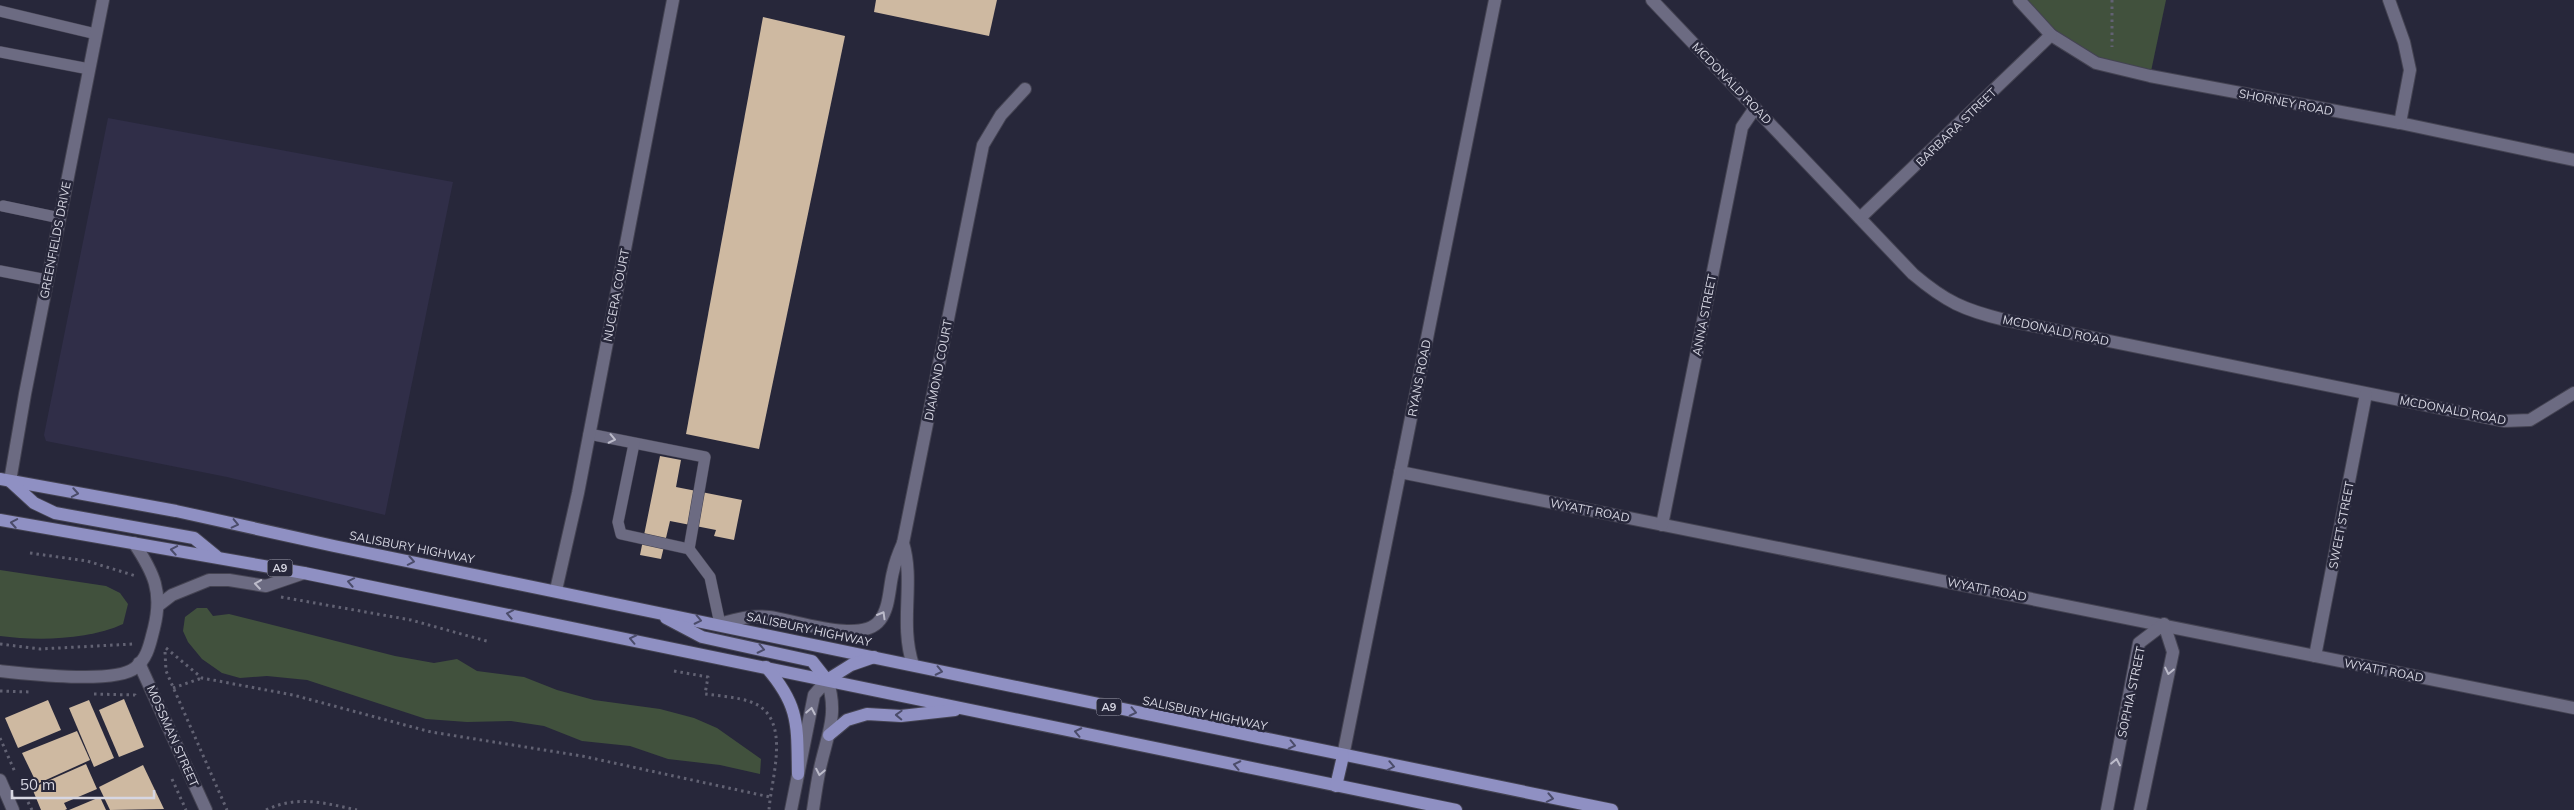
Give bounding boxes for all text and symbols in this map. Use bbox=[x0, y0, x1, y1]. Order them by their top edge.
street label: MCDONALD ROAD bbox=[1689, 39, 1775, 127]
street label: BARBARA STREET bbox=[1913, 84, 2000, 169]
street label: SHORNEY ROAD bbox=[2238, 86, 2334, 119]
street label: GREENFIELDS DRIVE bbox=[36, 180, 74, 300]
street label: NUCERA COURT bbox=[600, 247, 633, 343]
street label: ANNA STREET bbox=[1689, 272, 1719, 357]
street label: MCDONALD ROAD bbox=[2001, 311, 2111, 349]
street label: DIAMOND COURT bbox=[921, 317, 955, 422]
street label: RYANS ROAD bbox=[1404, 338, 1434, 418]
street label: MCDONALD ROAD bbox=[2398, 392, 2508, 428]
one-way arrow bbox=[607, 433, 616, 444]
street label: SWEET STREET bbox=[2325, 479, 2357, 570]
one-way arrow bbox=[71, 488, 80, 498]
street label: WYATT ROAD bbox=[1549, 495, 1631, 525]
one-way arrow bbox=[10, 518, 18, 528]
one-way arrow bbox=[230, 518, 239, 528]
street label: SALISBURY HIGHWAY bbox=[348, 527, 477, 567]
one-way arrow bbox=[170, 545, 178, 555]
one-way arrow bbox=[407, 555, 415, 566]
road number: A9 bbox=[268, 560, 292, 576]
street label: WYATT ROAD bbox=[1946, 574, 2028, 604]
one-way arrow bbox=[347, 577, 356, 588]
one-way arrow bbox=[253, 580, 262, 590]
street label: SALISBURY HIGHWAY bbox=[745, 608, 873, 650]
one-way arrow bbox=[506, 609, 515, 620]
one-way arrow bbox=[876, 612, 886, 621]
one-way arrow bbox=[693, 614, 702, 625]
one-way arrow bbox=[629, 635, 638, 645]
one-way arrow bbox=[757, 643, 765, 654]
street label: SOPHIA STREET bbox=[2114, 644, 2148, 739]
street label: WYATT ROAD bbox=[2343, 655, 2425, 685]
one-way arrow bbox=[935, 665, 944, 676]
one-way arrow bbox=[2164, 667, 2175, 676]
street label: MOSSMAN STREET bbox=[144, 683, 202, 790]
street label: SALISBURY HIGHWAY bbox=[1141, 692, 1269, 734]
road number: A9 bbox=[1096, 699, 1122, 716]
one-way arrow bbox=[805, 706, 815, 715]
one-way arrow bbox=[1128, 706, 1137, 716]
one-way arrow bbox=[894, 710, 902, 721]
one-way arrow bbox=[1073, 727, 1082, 738]
one-way arrow bbox=[1287, 739, 1296, 750]
one-way arrow bbox=[2111, 758, 2121, 767]
one-way arrow bbox=[1232, 760, 1241, 771]
one-way arrow bbox=[1386, 760, 1395, 771]
scale bar bbox=[12, 768, 155, 800]
one-way arrow bbox=[815, 768, 825, 777]
text: 50 m bbox=[20, 775, 55, 794]
one-way arrow bbox=[1546, 792, 1555, 802]

